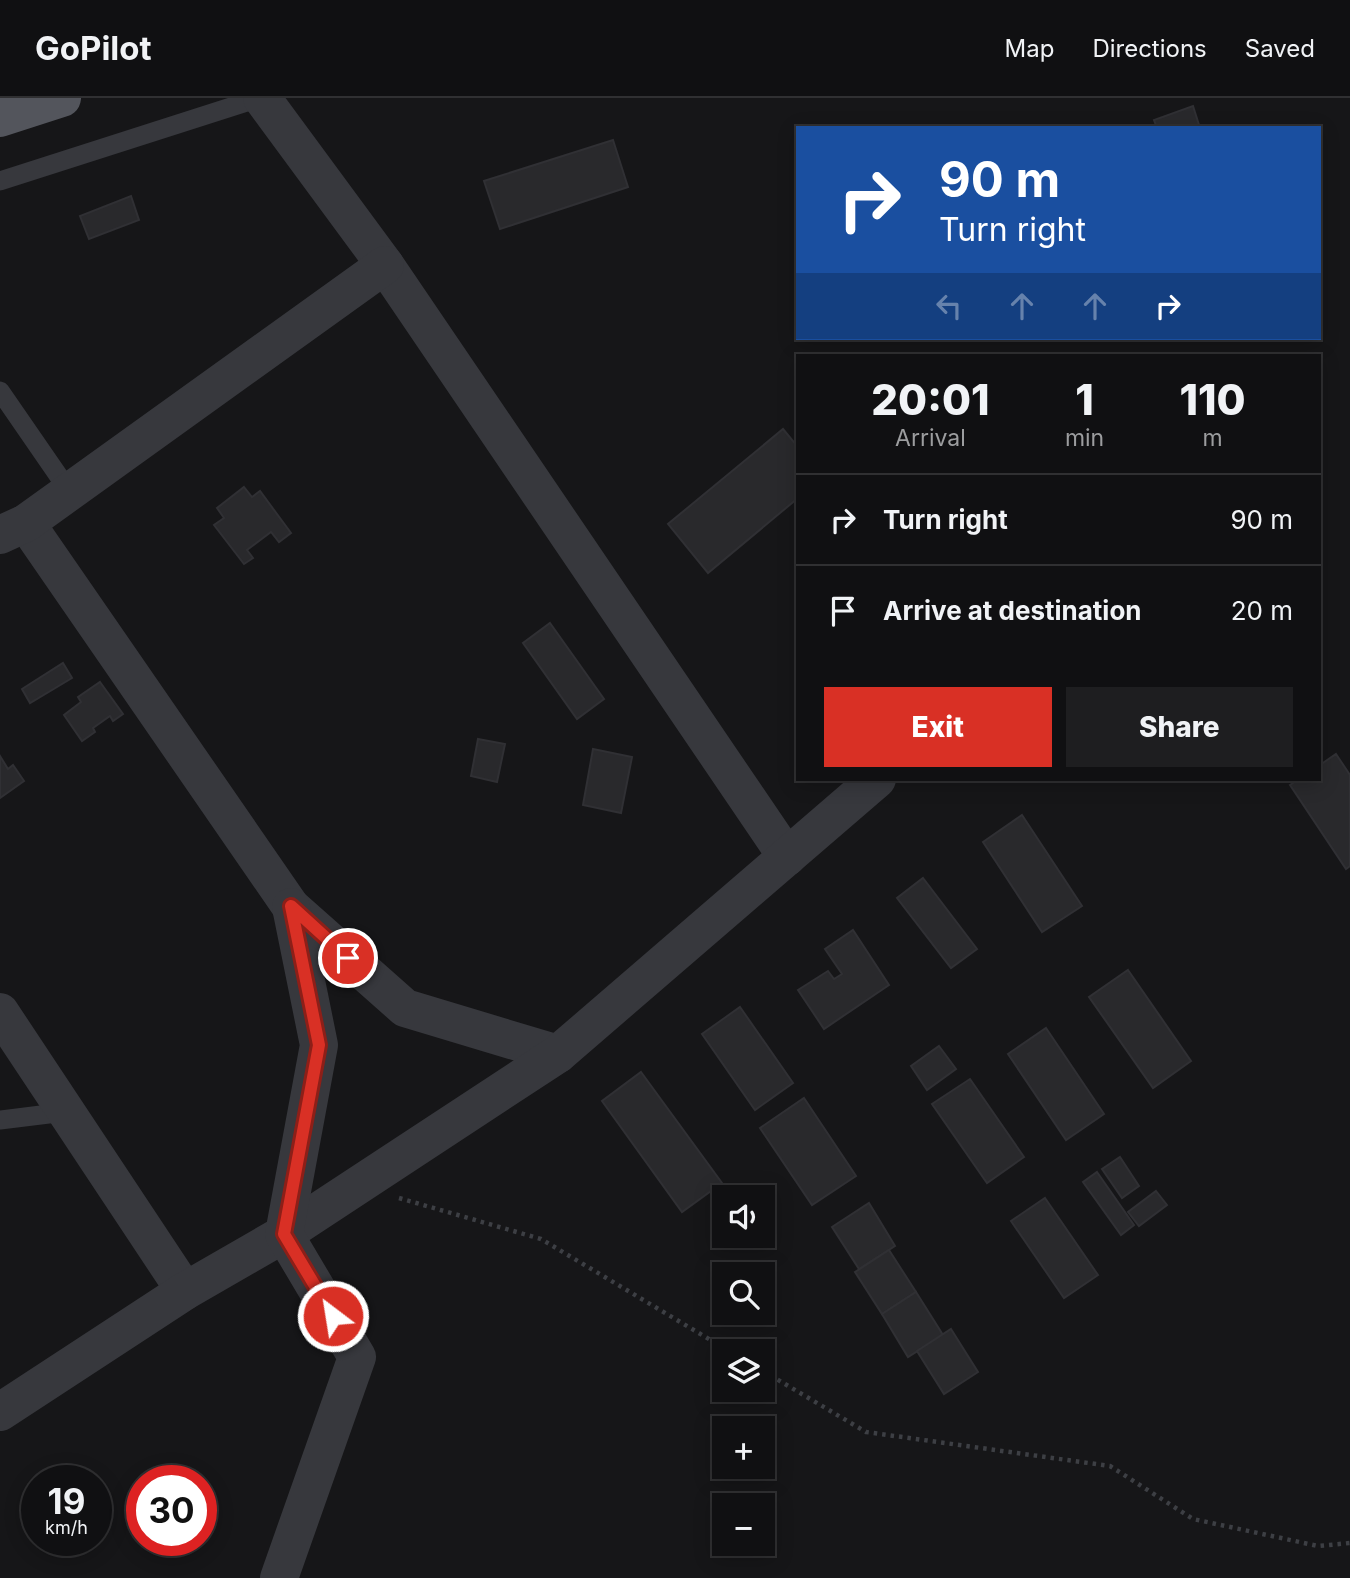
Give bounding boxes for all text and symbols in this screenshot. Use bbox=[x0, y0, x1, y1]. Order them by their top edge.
text: GoPilot bbox=[35, 28, 152, 68]
text: Map bbox=[1005, 34, 1054, 63]
text: Directions bbox=[1092, 34, 1207, 63]
text: Saved bbox=[1245, 34, 1315, 63]
text: 90 m bbox=[939, 150, 1060, 209]
icon: right bbox=[824, 154, 915, 245]
text: Turn right bbox=[939, 210, 1086, 249]
icon: left bbox=[930, 287, 968, 325]
icon: ahead bbox=[1003, 287, 1041, 325]
icon: ahead bbox=[1076, 287, 1114, 325]
icon: right bbox=[1149, 287, 1187, 325]
text: 20:01 bbox=[871, 374, 990, 425]
text: 1 bbox=[1075, 374, 1094, 425]
text: 110 bbox=[1180, 374, 1246, 425]
text: Arrival bbox=[895, 424, 966, 452]
text: min bbox=[1065, 424, 1104, 452]
text: m bbox=[1202, 424, 1223, 452]
icon: right bbox=[824, 501, 862, 539]
text: Turn right bbox=[883, 504, 1008, 535]
text: 90 m bbox=[1230, 504, 1293, 535]
icon: arrive bbox=[824, 592, 862, 630]
text: Arrive at destination bbox=[883, 595, 1142, 626]
text: 20 m bbox=[1231, 595, 1293, 626]
button: Exit bbox=[824, 687, 1052, 767]
button: Share bbox=[1066, 687, 1293, 767]
pin bbox=[318, 928, 378, 988]
icon: arrive bbox=[329, 939, 367, 977]
map controls bbox=[712, 1185, 775, 1556]
button: sound bbox=[712, 1185, 775, 1248]
button: search bbox=[712, 1262, 775, 1325]
position arrow bbox=[296, 1279, 370, 1353]
button: layers bbox=[712, 1339, 775, 1402]
button: + bbox=[712, 1416, 775, 1479]
speed limit sign: 30 bbox=[126, 1465, 217, 1556]
text: 19 bbox=[48, 1480, 85, 1522]
button: − bbox=[712, 1493, 775, 1556]
text: km/h bbox=[45, 1517, 88, 1538]

